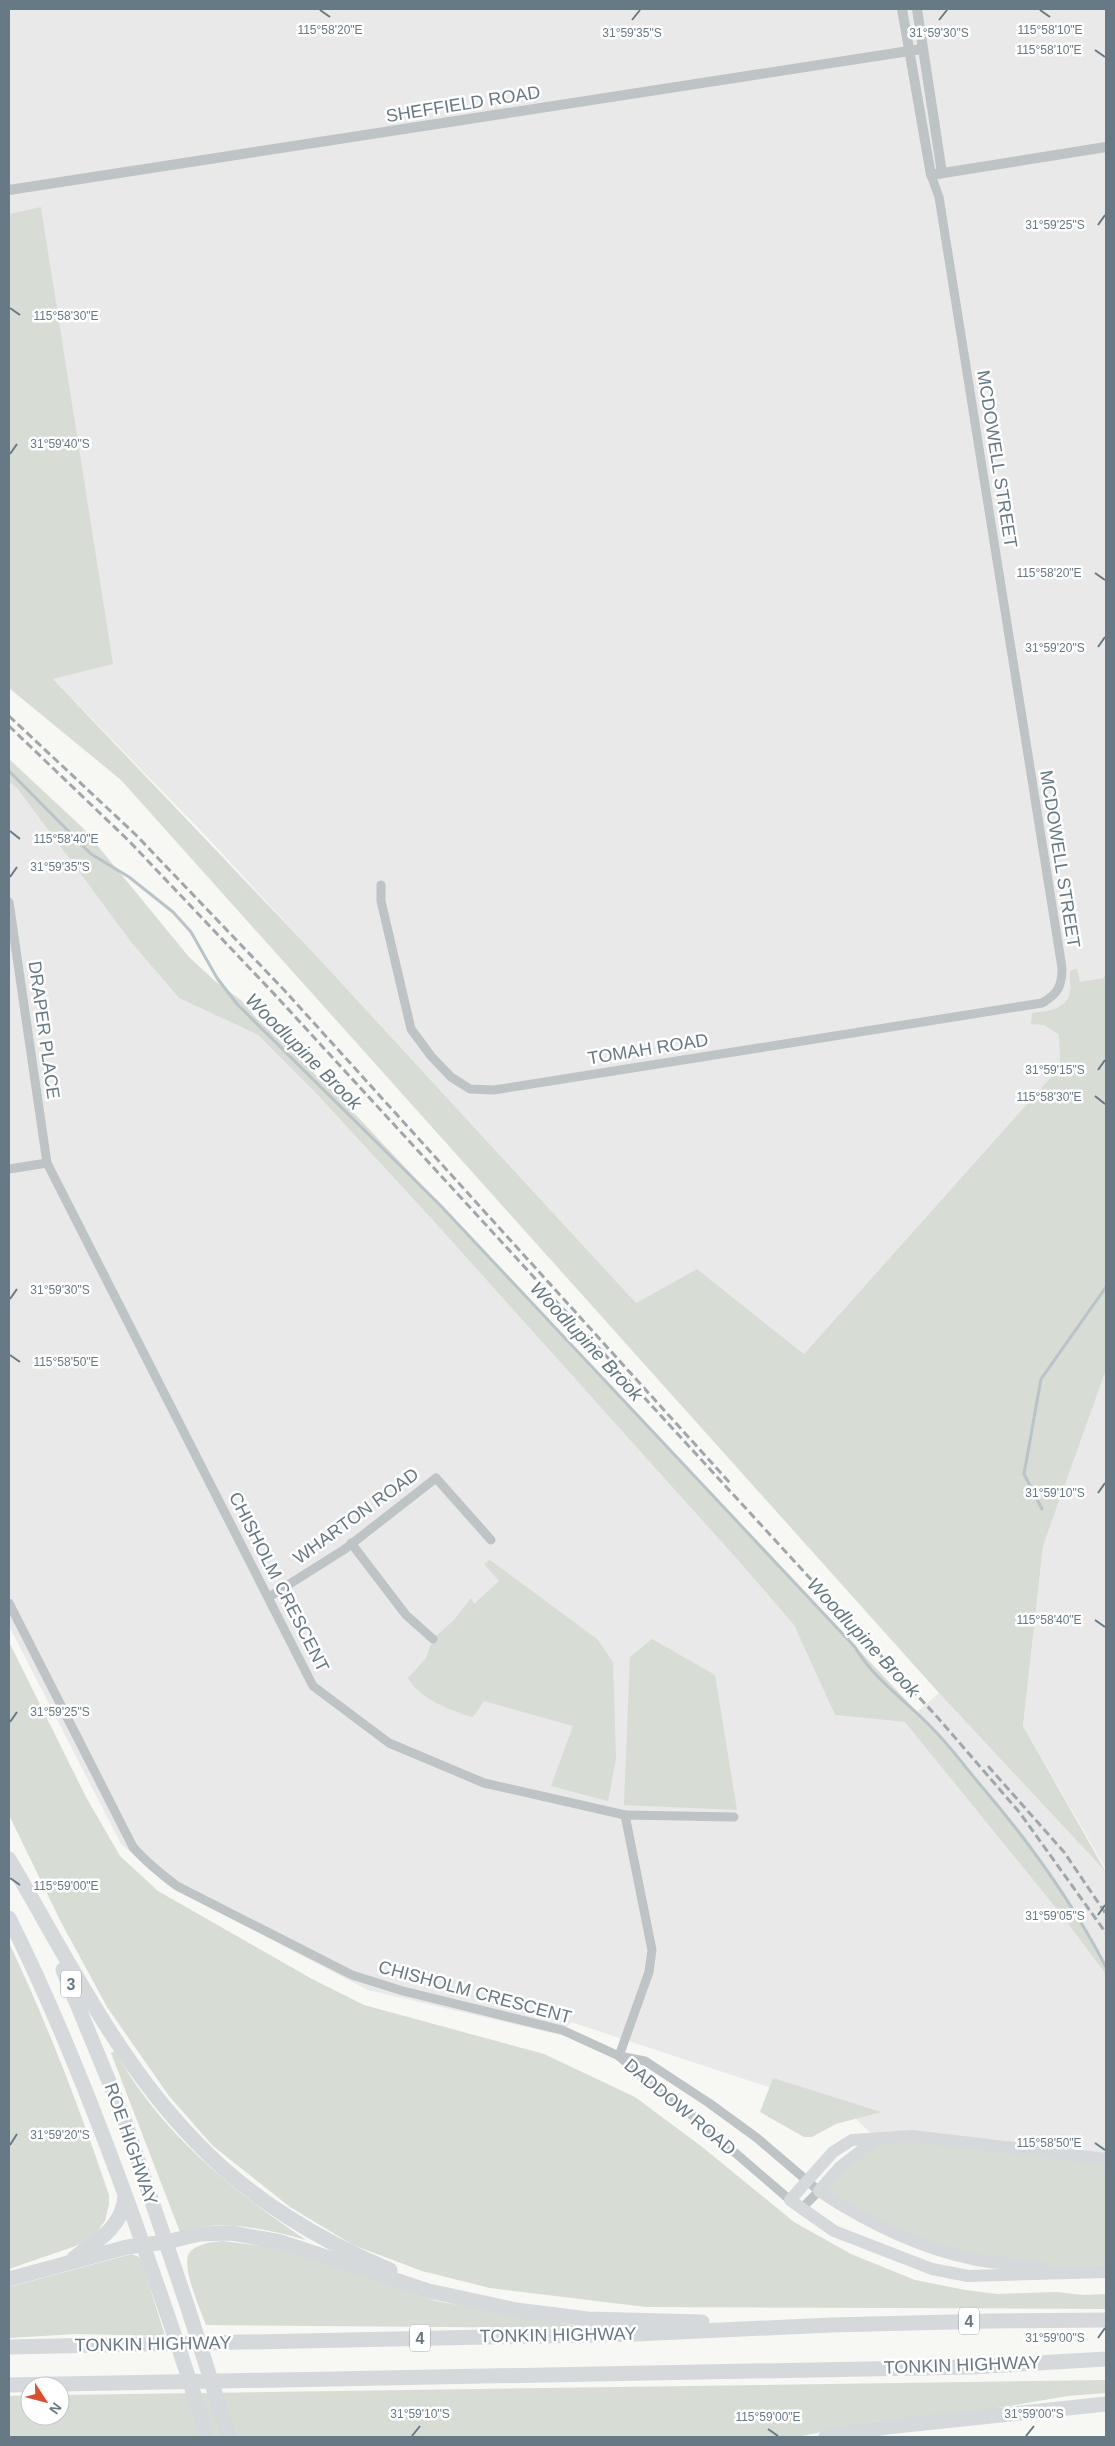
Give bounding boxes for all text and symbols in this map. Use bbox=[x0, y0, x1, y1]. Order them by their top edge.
text: 115°58'20"E bbox=[297, 23, 363, 37]
text: 115°58'10"E bbox=[1017, 23, 1083, 37]
text: 31°59'35"S bbox=[602, 26, 662, 40]
text: 31°59'30"S bbox=[909, 26, 969, 40]
text: 115°58'10"E bbox=[1016, 43, 1082, 57]
street label: SHEFFIELD ROAD bbox=[384, 82, 542, 126]
text: 31°59'25"S bbox=[1025, 218, 1085, 232]
text: 115°58'30"E bbox=[33, 309, 99, 323]
street label: MCDOWELL STREET bbox=[973, 369, 1021, 549]
text: 31°59'40"S bbox=[30, 437, 90, 451]
text: 115°58'20"E bbox=[1016, 566, 1082, 580]
text: 31°59'20"S bbox=[1025, 641, 1085, 655]
street label: MCDOWELL STREET bbox=[1036, 769, 1084, 949]
text: 115°58'40"E bbox=[33, 832, 99, 846]
text: 31°59'35"S bbox=[30, 860, 90, 874]
street label: DRAPER PLACE bbox=[24, 960, 64, 1100]
water label: Woodlupine Brook bbox=[241, 989, 367, 1115]
street label: TOMAH ROAD bbox=[586, 1030, 710, 1068]
text: 31°59'15"S bbox=[1025, 1063, 1085, 1077]
text: 115°58'30"E bbox=[1016, 1090, 1082, 1104]
water label: Woodlupine Brook bbox=[526, 1277, 648, 1406]
text: 31°59'30"S bbox=[30, 1283, 90, 1297]
text: 115°58'50"E bbox=[33, 1355, 99, 1369]
street label: WHARTON ROAD bbox=[290, 1464, 422, 1568]
text: 31°59'10"S bbox=[1025, 1486, 1085, 1500]
street label: CHISHOLM CRESCENT bbox=[225, 1489, 333, 1675]
water label: Woodlupine Brook bbox=[803, 1573, 925, 1702]
text: 115°58'40"E bbox=[1016, 1613, 1082, 1627]
text: 31°59'25"S bbox=[30, 1705, 90, 1719]
text: 115°59'00"E bbox=[33, 1879, 99, 1893]
text: 31°59'05"S bbox=[1025, 1909, 1085, 1923]
street label: CHISHOLM CRESCENT bbox=[376, 1957, 574, 2027]
road number: 3 bbox=[61, 1970, 81, 1998]
street label: DADDOW ROAD bbox=[620, 2055, 740, 2159]
street label: ROE HIGHWAY bbox=[101, 2080, 161, 2208]
text: 31°59'20"S bbox=[30, 2128, 90, 2142]
text: 115°58'50"E bbox=[1016, 2136, 1082, 2150]
road number: 4 bbox=[959, 2308, 979, 2334]
road number: 4 bbox=[410, 2324, 430, 2352]
street label: TONKIN HIGHWAY bbox=[479, 2324, 637, 2346]
text: 31°59'00"S bbox=[1025, 2331, 1085, 2345]
street label: TONKIN HIGHWAY bbox=[74, 2333, 232, 2355]
street label: TONKIN HIGHWAY bbox=[883, 2352, 1041, 2378]
north arrow bbox=[20, 2376, 70, 2426]
text: N bbox=[46, 2400, 65, 2417]
text: 31°59'10"S bbox=[390, 2407, 450, 2421]
text: 31°59'00"S bbox=[1004, 2407, 1064, 2421]
text: 115°59'00"E bbox=[735, 2410, 801, 2424]

